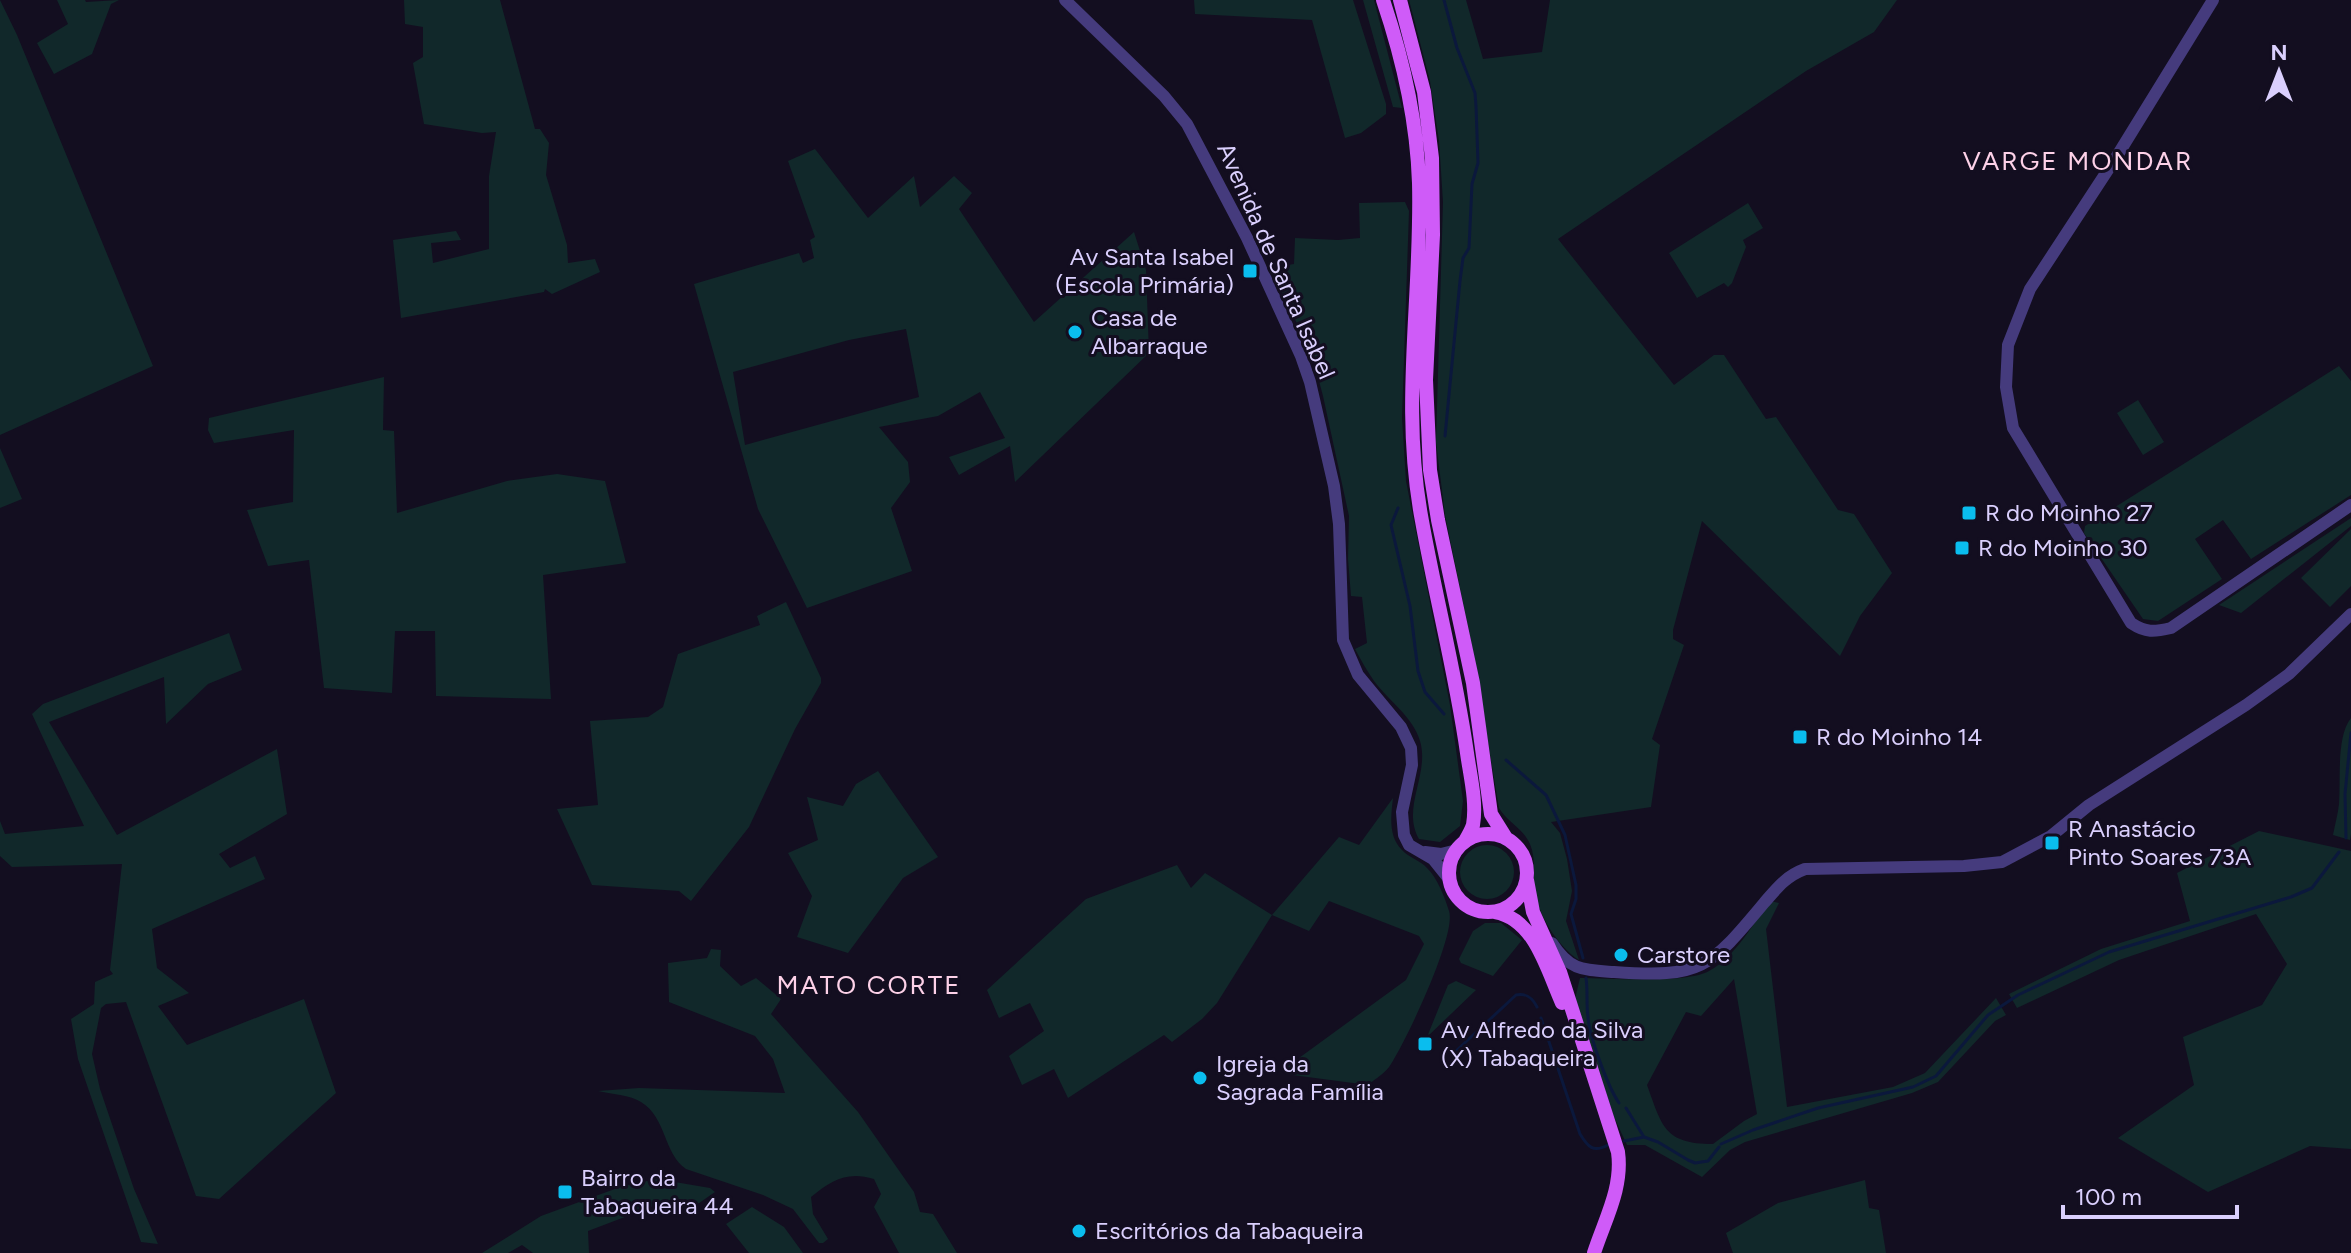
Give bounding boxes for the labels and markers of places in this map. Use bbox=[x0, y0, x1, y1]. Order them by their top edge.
place label: Av Santa Isabel (Escola Primária) bbox=[1055, 242, 1234, 299]
marker: Av Santa Isabel (Escola Primária) bbox=[1241, 262, 1259, 280]
place label: Casa de Albarraque bbox=[1091, 303, 1208, 360]
marker: Casa de Albarraque bbox=[1066, 323, 1084, 341]
place label: R do Moinho 27 bbox=[1985, 498, 2153, 527]
marker: R do Moinho 27 bbox=[1960, 504, 1978, 522]
place label: R do Moinho 30 bbox=[1978, 533, 2148, 562]
marker: R do Moinho 30 bbox=[1953, 539, 1971, 557]
place label: R do Moinho 14 bbox=[1816, 722, 1982, 751]
marker: R do Moinho 14 bbox=[1791, 728, 1809, 746]
place label: R Anastácio Pinto Soares 73A bbox=[2068, 814, 2252, 871]
marker: R Anastácio Pinto Soares 73A bbox=[2043, 834, 2061, 852]
place label: Carstore bbox=[1637, 940, 1730, 969]
marker: Carstore bbox=[1612, 946, 1630, 964]
place label: Av Alfredo da Silva (X) Tabaqueira bbox=[1441, 1015, 1643, 1072]
marker: Av Alfredo da Silva (X) Tabaqueira bbox=[1416, 1035, 1434, 1053]
place label: Igreja da Sagrada Família bbox=[1216, 1049, 1384, 1106]
marker: Igreja da Sagrada Família bbox=[1191, 1069, 1209, 1087]
place label: Bairro da Tabaqueira 44 bbox=[581, 1163, 733, 1220]
marker: Bairro da Tabaqueira 44 bbox=[556, 1183, 574, 1201]
place label: Escritórios da Tabaqueira bbox=[1095, 1216, 1364, 1245]
marker: Escritórios da Tabaqueira bbox=[1070, 1222, 1088, 1240]

